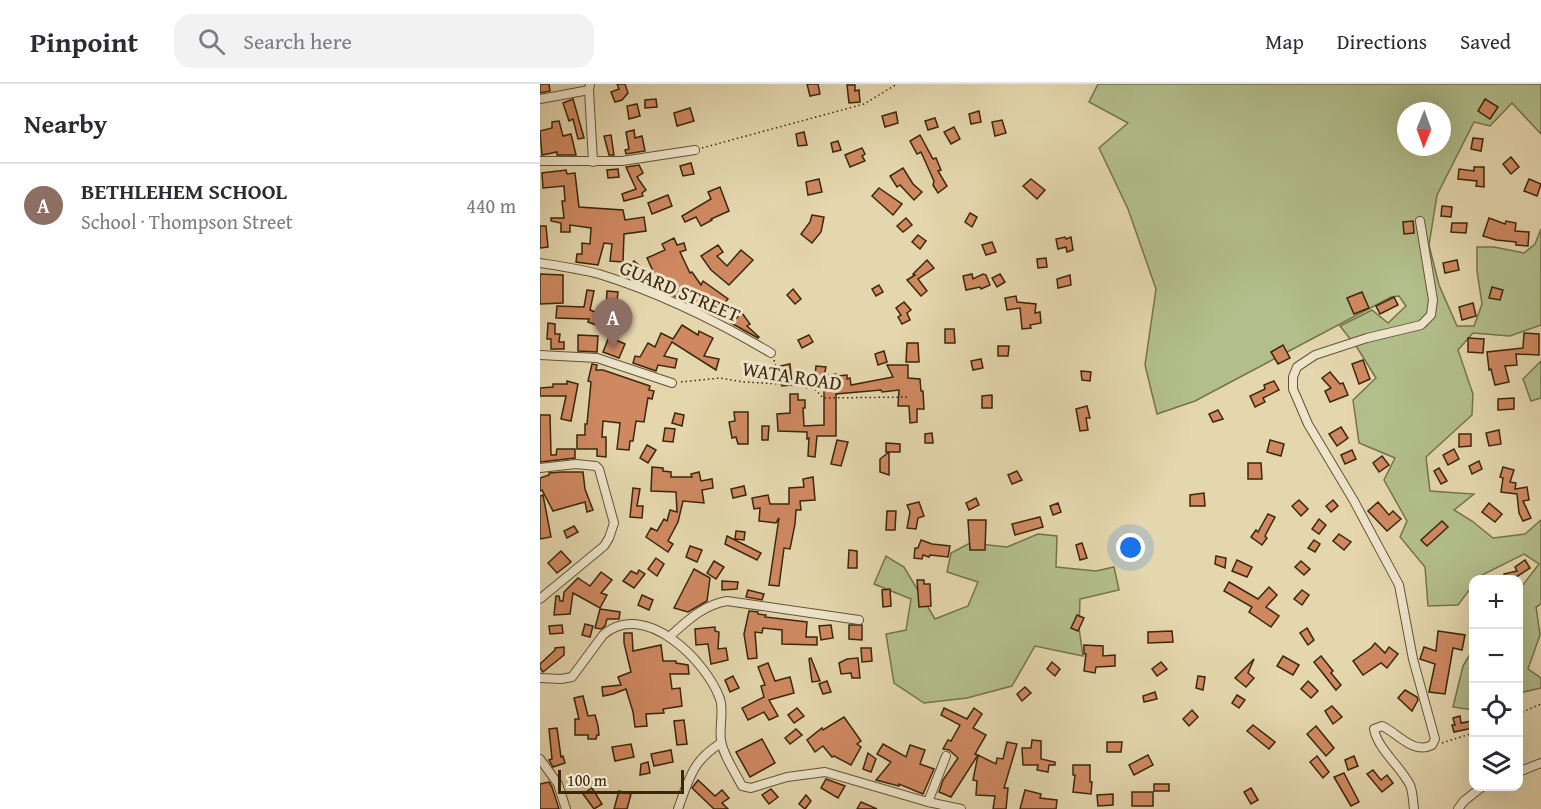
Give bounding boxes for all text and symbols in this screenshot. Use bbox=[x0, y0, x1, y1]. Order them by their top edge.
search box bbox=[174, 14, 594, 68]
text: Pinpoint bbox=[30, 21, 138, 62]
icon: search bbox=[195, 25, 228, 58]
text: Search here bbox=[243, 25, 352, 57]
text: Map bbox=[1265, 26, 1304, 57]
text: Directions bbox=[1337, 26, 1427, 57]
text: Saved bbox=[1460, 26, 1511, 57]
north arrow bbox=[1397, 102, 1451, 156]
text: Nearby bbox=[24, 104, 107, 143]
text: BETHLEHEM SCHOOL bbox=[81, 175, 287, 207]
text: A bbox=[37, 191, 50, 220]
text: 440 m bbox=[466, 191, 516, 220]
text: School · Thompson Street bbox=[81, 207, 293, 236]
street label: GUARD STREET bbox=[616, 252, 745, 329]
pin: A bbox=[594, 298, 632, 348]
street label: WATA ROAD bbox=[740, 353, 844, 398]
your location bbox=[1116, 533, 1145, 562]
map controls bbox=[1469, 575, 1523, 791]
button: + bbox=[1469, 575, 1523, 629]
button: − bbox=[1469, 629, 1523, 683]
button: locate bbox=[1469, 683, 1523, 737]
button: layers bbox=[1469, 737, 1523, 791]
scale bar bbox=[558, 767, 684, 794]
text: 100 m bbox=[567, 768, 607, 792]

